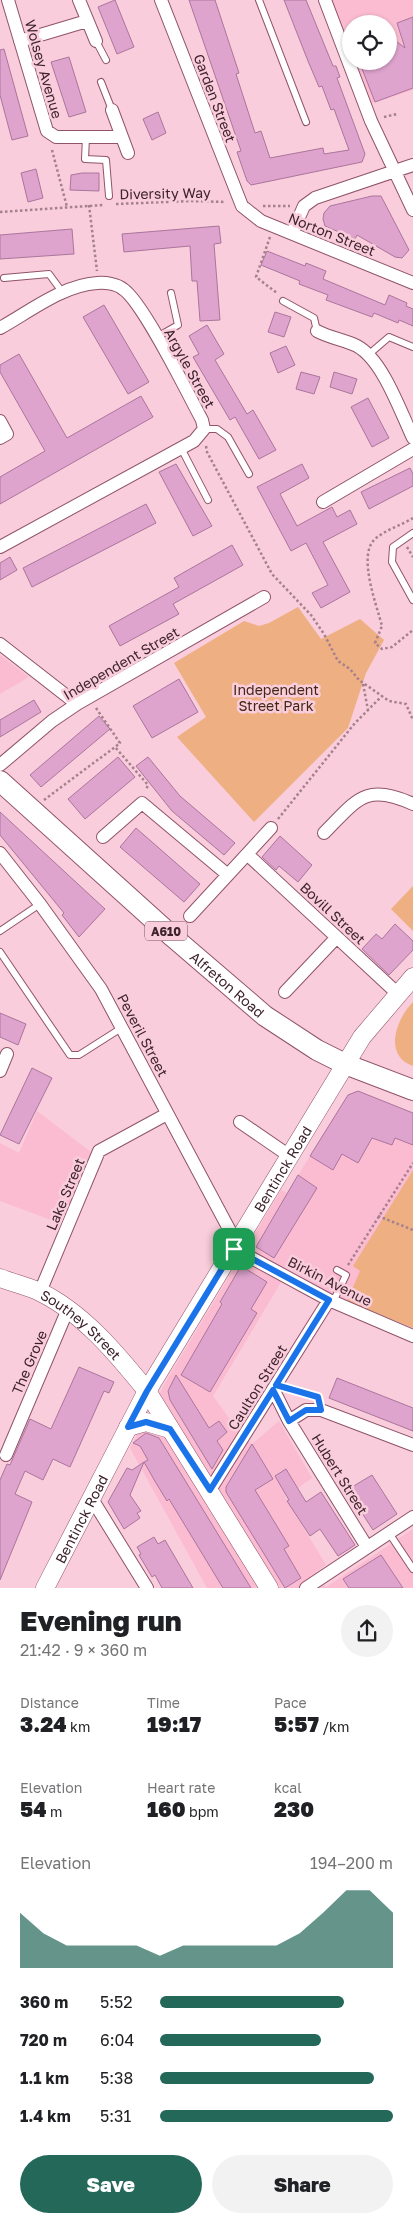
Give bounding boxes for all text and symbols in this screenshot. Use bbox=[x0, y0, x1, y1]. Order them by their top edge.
map controls bbox=[342, 15, 397, 70]
button: locate bbox=[342, 15, 397, 70]
street label: Wolsey Avenue bbox=[22, 18, 66, 120]
street label: Garden Street bbox=[190, 51, 240, 145]
street label: Diversity Way bbox=[119, 184, 211, 202]
street label: Norton Street bbox=[286, 209, 378, 259]
street label: Argyle Street bbox=[161, 325, 219, 411]
street label: Independent Street bbox=[60, 623, 182, 703]
park label: Independent Street Park bbox=[233, 681, 319, 714]
street label: Bovill Street bbox=[297, 878, 369, 948]
road number: A610 bbox=[145, 921, 187, 940]
street label: Alfreton Road bbox=[187, 947, 268, 1020]
street label: Peveril Street bbox=[114, 991, 172, 1079]
street label: Bentinck Road bbox=[250, 1123, 315, 1215]
street label: Lake Street bbox=[42, 1155, 88, 1233]
pin bbox=[213, 1228, 255, 1270]
icon: arrive bbox=[220, 1235, 248, 1263]
street label: Birkin Avenue bbox=[285, 1253, 375, 1309]
street label: Southey Street bbox=[38, 1285, 125, 1363]
street label: The Grove bbox=[8, 1327, 50, 1397]
street label: Caulton Street bbox=[224, 1341, 290, 1433]
street label: Hubert Street bbox=[308, 1430, 372, 1518]
street label: Bentinck Road bbox=[51, 1472, 111, 1566]
text: Evening run bbox=[20, 1604, 182, 1637]
button: share bbox=[341, 1605, 393, 1657]
text: 21:42 · 9 × 360 m bbox=[20, 1640, 147, 1660]
text: Distance bbox=[20, 1694, 79, 1711]
text: Time bbox=[147, 1694, 180, 1711]
text: Pace bbox=[274, 1694, 307, 1711]
text: 3.24 bbox=[20, 1711, 67, 1737]
text: 19:17 bbox=[147, 1711, 201, 1737]
text: 5:57 bbox=[274, 1711, 319, 1737]
text: km bbox=[67, 1718, 90, 1735]
text: /km bbox=[319, 1718, 349, 1735]
text: Elevation bbox=[20, 1779, 82, 1796]
text: Heart rate bbox=[147, 1779, 215, 1796]
text: kcal bbox=[274, 1779, 302, 1796]
text: 54 bbox=[20, 1796, 47, 1822]
text: 160 bbox=[147, 1796, 186, 1822]
text: 230 bbox=[274, 1796, 314, 1822]
text: m bbox=[47, 1803, 62, 1820]
text: bpm bbox=[186, 1803, 219, 1820]
text: Elevation bbox=[20, 1853, 91, 1873]
text: 194–200 m bbox=[310, 1853, 393, 1873]
text: 360 m bbox=[20, 1992, 68, 2012]
text: 5:52 bbox=[100, 1992, 133, 2012]
text: 720 m bbox=[20, 2030, 67, 2050]
text: 6:04 bbox=[100, 2030, 134, 2050]
text: 1.1 km bbox=[20, 2068, 69, 2088]
text: 5:38 bbox=[100, 2068, 133, 2088]
text: 1.4 km bbox=[20, 2106, 71, 2126]
text: 5:31 bbox=[100, 2106, 131, 2126]
button: Save bbox=[20, 2155, 202, 2213]
button: Share bbox=[212, 2155, 393, 2213]

